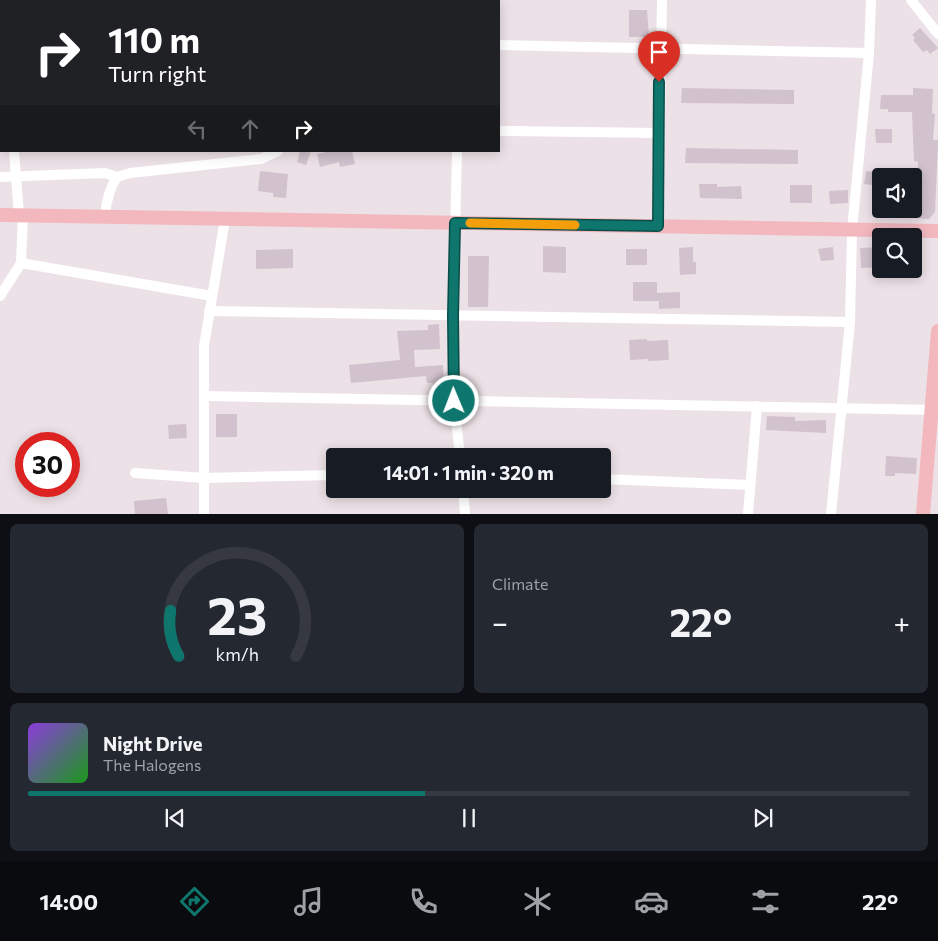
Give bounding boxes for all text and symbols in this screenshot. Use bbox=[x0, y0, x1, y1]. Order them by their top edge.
text: 110 m bbox=[108, 17, 200, 60]
icon: right bbox=[25, 20, 90, 85]
pin bbox=[638, 31, 680, 82]
icon: arrive bbox=[645, 38, 673, 66]
text: Turn right bbox=[108, 60, 206, 87]
icon: left bbox=[183, 115, 211, 143]
icon: ahead bbox=[236, 115, 264, 143]
icon: right bbox=[289, 115, 317, 143]
map controls bbox=[872, 168, 922, 278]
button: sound bbox=[872, 168, 922, 218]
button: search bbox=[872, 228, 922, 278]
position arrow bbox=[427, 374, 479, 426]
speed limit sign: 30 bbox=[15, 432, 80, 497]
text: 14:01 · 1 min · 320 m bbox=[383, 461, 554, 484]
text: Climate bbox=[492, 574, 548, 593]
text: 23 bbox=[207, 582, 267, 646]
text: 22° bbox=[669, 598, 732, 645]
text: − bbox=[492, 605, 508, 639]
text: + bbox=[894, 605, 910, 639]
text: km/h bbox=[215, 643, 259, 665]
text: Night Drive bbox=[103, 732, 203, 755]
text: The Halogens bbox=[103, 755, 201, 774]
icon: previous bbox=[161, 804, 189, 832]
icon: pause bbox=[455, 804, 483, 832]
icon: next bbox=[749, 804, 777, 832]
icon: directions bbox=[177, 884, 212, 919]
icon: music bbox=[291, 884, 326, 919]
icon: phone bbox=[406, 884, 441, 919]
icon: climate bbox=[520, 884, 555, 919]
icon: car bbox=[634, 884, 669, 919]
icon: filters bbox=[748, 884, 783, 919]
text: 14:00 bbox=[40, 888, 98, 915]
text: 22° bbox=[862, 888, 898, 915]

